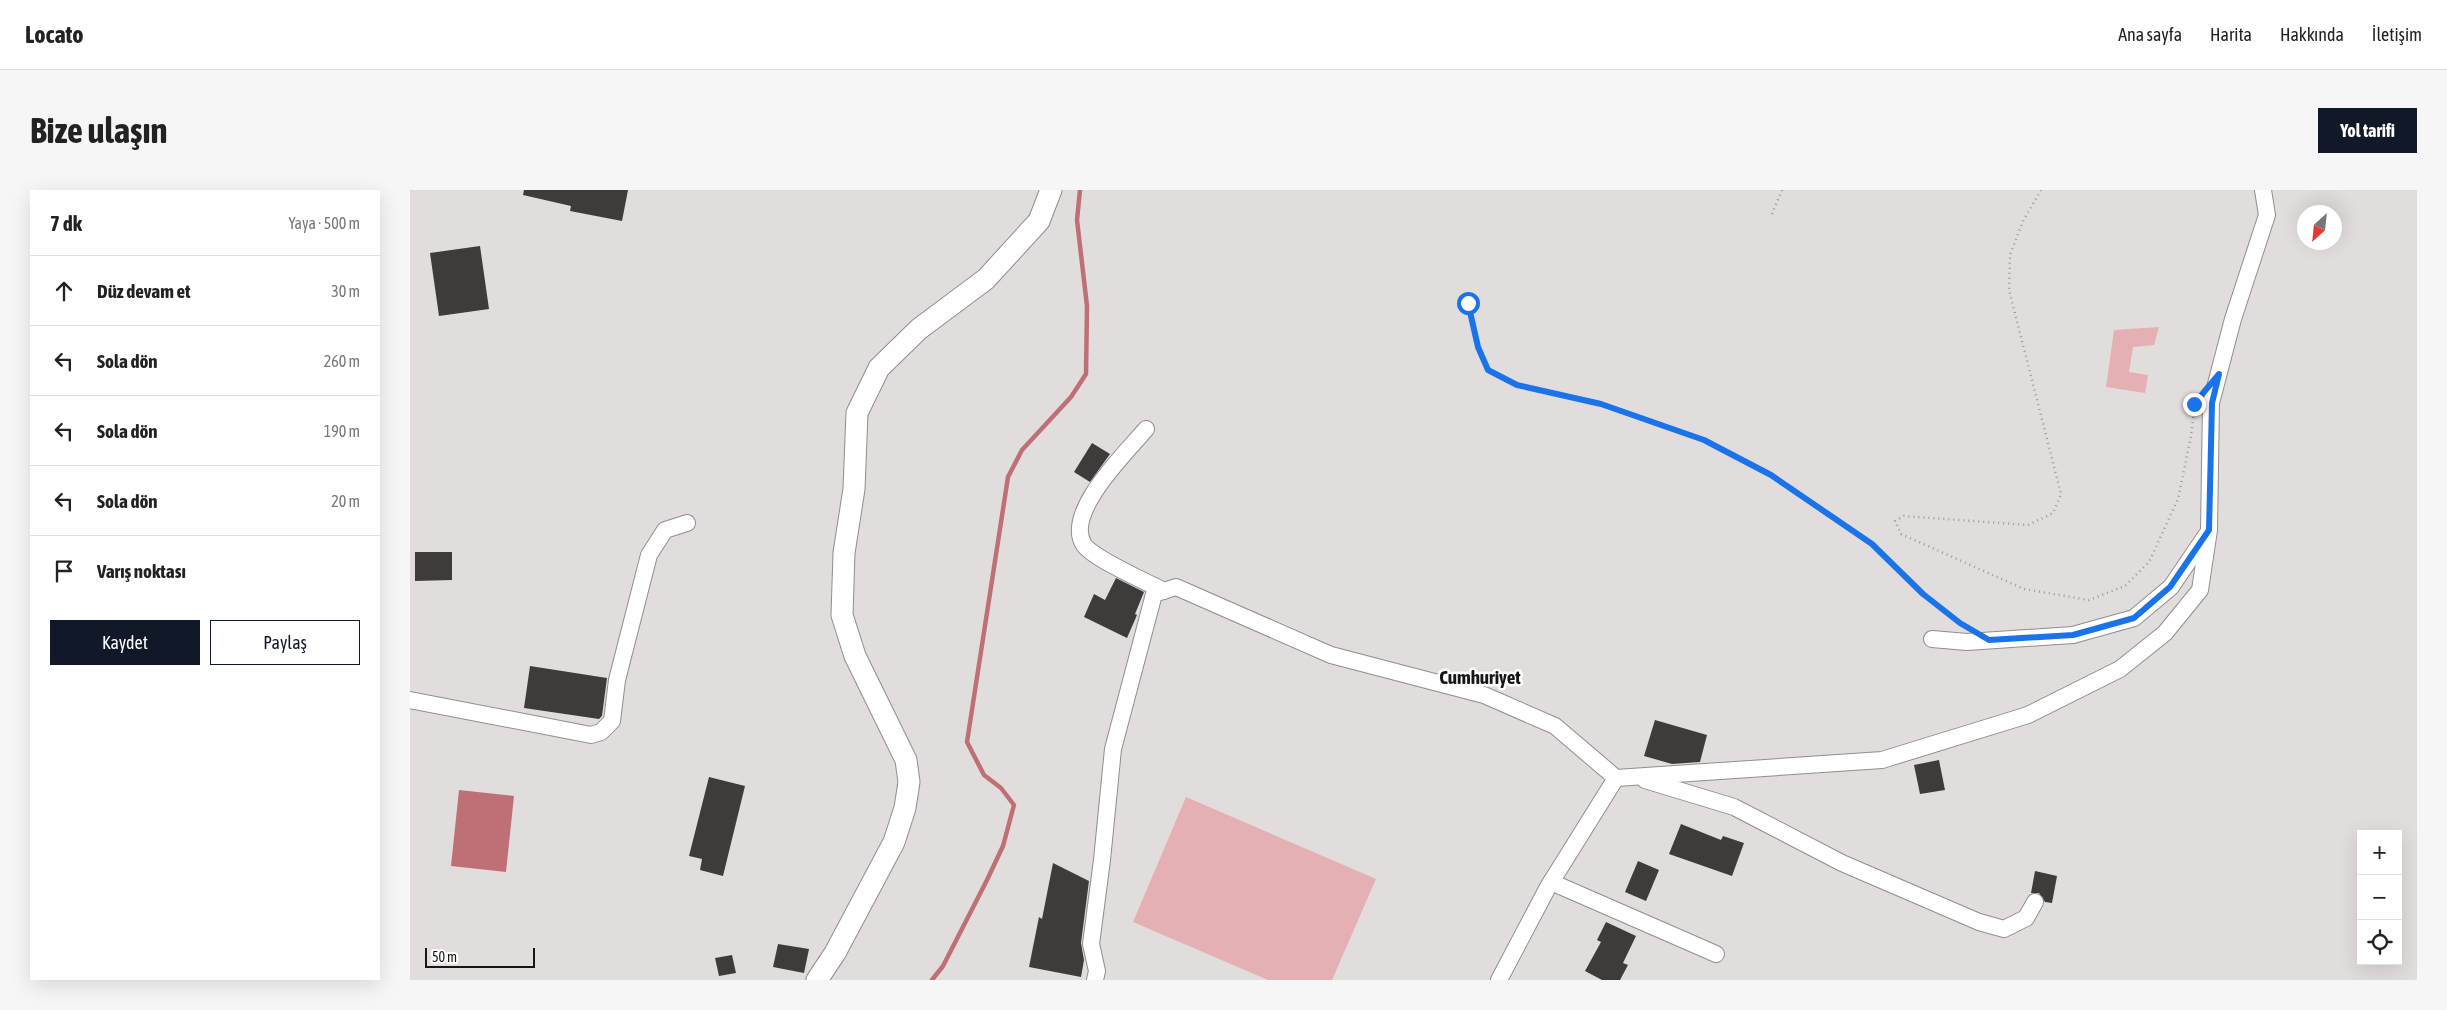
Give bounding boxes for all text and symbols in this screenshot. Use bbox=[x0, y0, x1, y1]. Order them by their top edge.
text: Locato bbox=[25, 21, 84, 48]
text: Ana sayfa bbox=[2118, 24, 2182, 45]
text: Harita bbox=[2210, 24, 2252, 45]
text: Hakkında bbox=[2280, 24, 2344, 45]
text: İletişim bbox=[2372, 24, 2422, 45]
button: Yol tarifi bbox=[2318, 108, 2417, 153]
text: Bize ulaşın bbox=[30, 110, 167, 150]
north arrow bbox=[2297, 205, 2342, 250]
text: 7 dk bbox=[50, 211, 82, 235]
text: Yaya · 500 m bbox=[288, 214, 360, 232]
icon: ahead bbox=[50, 277, 78, 305]
text: Düz devam et bbox=[97, 280, 191, 302]
text: 30 m bbox=[331, 282, 360, 300]
route start bbox=[1457, 292, 1480, 315]
icon: left bbox=[50, 347, 78, 375]
text: Sola dön bbox=[97, 350, 158, 372]
text: 260 m bbox=[324, 352, 360, 370]
route end bbox=[2183, 393, 2206, 416]
icon: left bbox=[50, 417, 78, 445]
text: Sola dön bbox=[97, 420, 158, 442]
text: 190 m bbox=[324, 422, 360, 440]
icon: left bbox=[50, 487, 78, 515]
text: Sola dön bbox=[97, 490, 158, 512]
text: 20 m bbox=[331, 492, 360, 510]
icon: arrive bbox=[50, 557, 78, 585]
text: Varış noktası bbox=[97, 560, 186, 582]
button: Kaydet bbox=[50, 620, 200, 665]
button: Paylaş bbox=[210, 620, 360, 665]
district label: Cumhuriyet bbox=[1439, 666, 1521, 688]
map controls bbox=[2357, 830, 2402, 965]
button: + bbox=[2357, 830, 2402, 875]
button: − bbox=[2357, 875, 2402, 920]
button: locate bbox=[2357, 920, 2402, 965]
scale bar bbox=[425, 945, 535, 968]
text: 50 m bbox=[432, 949, 457, 965]

